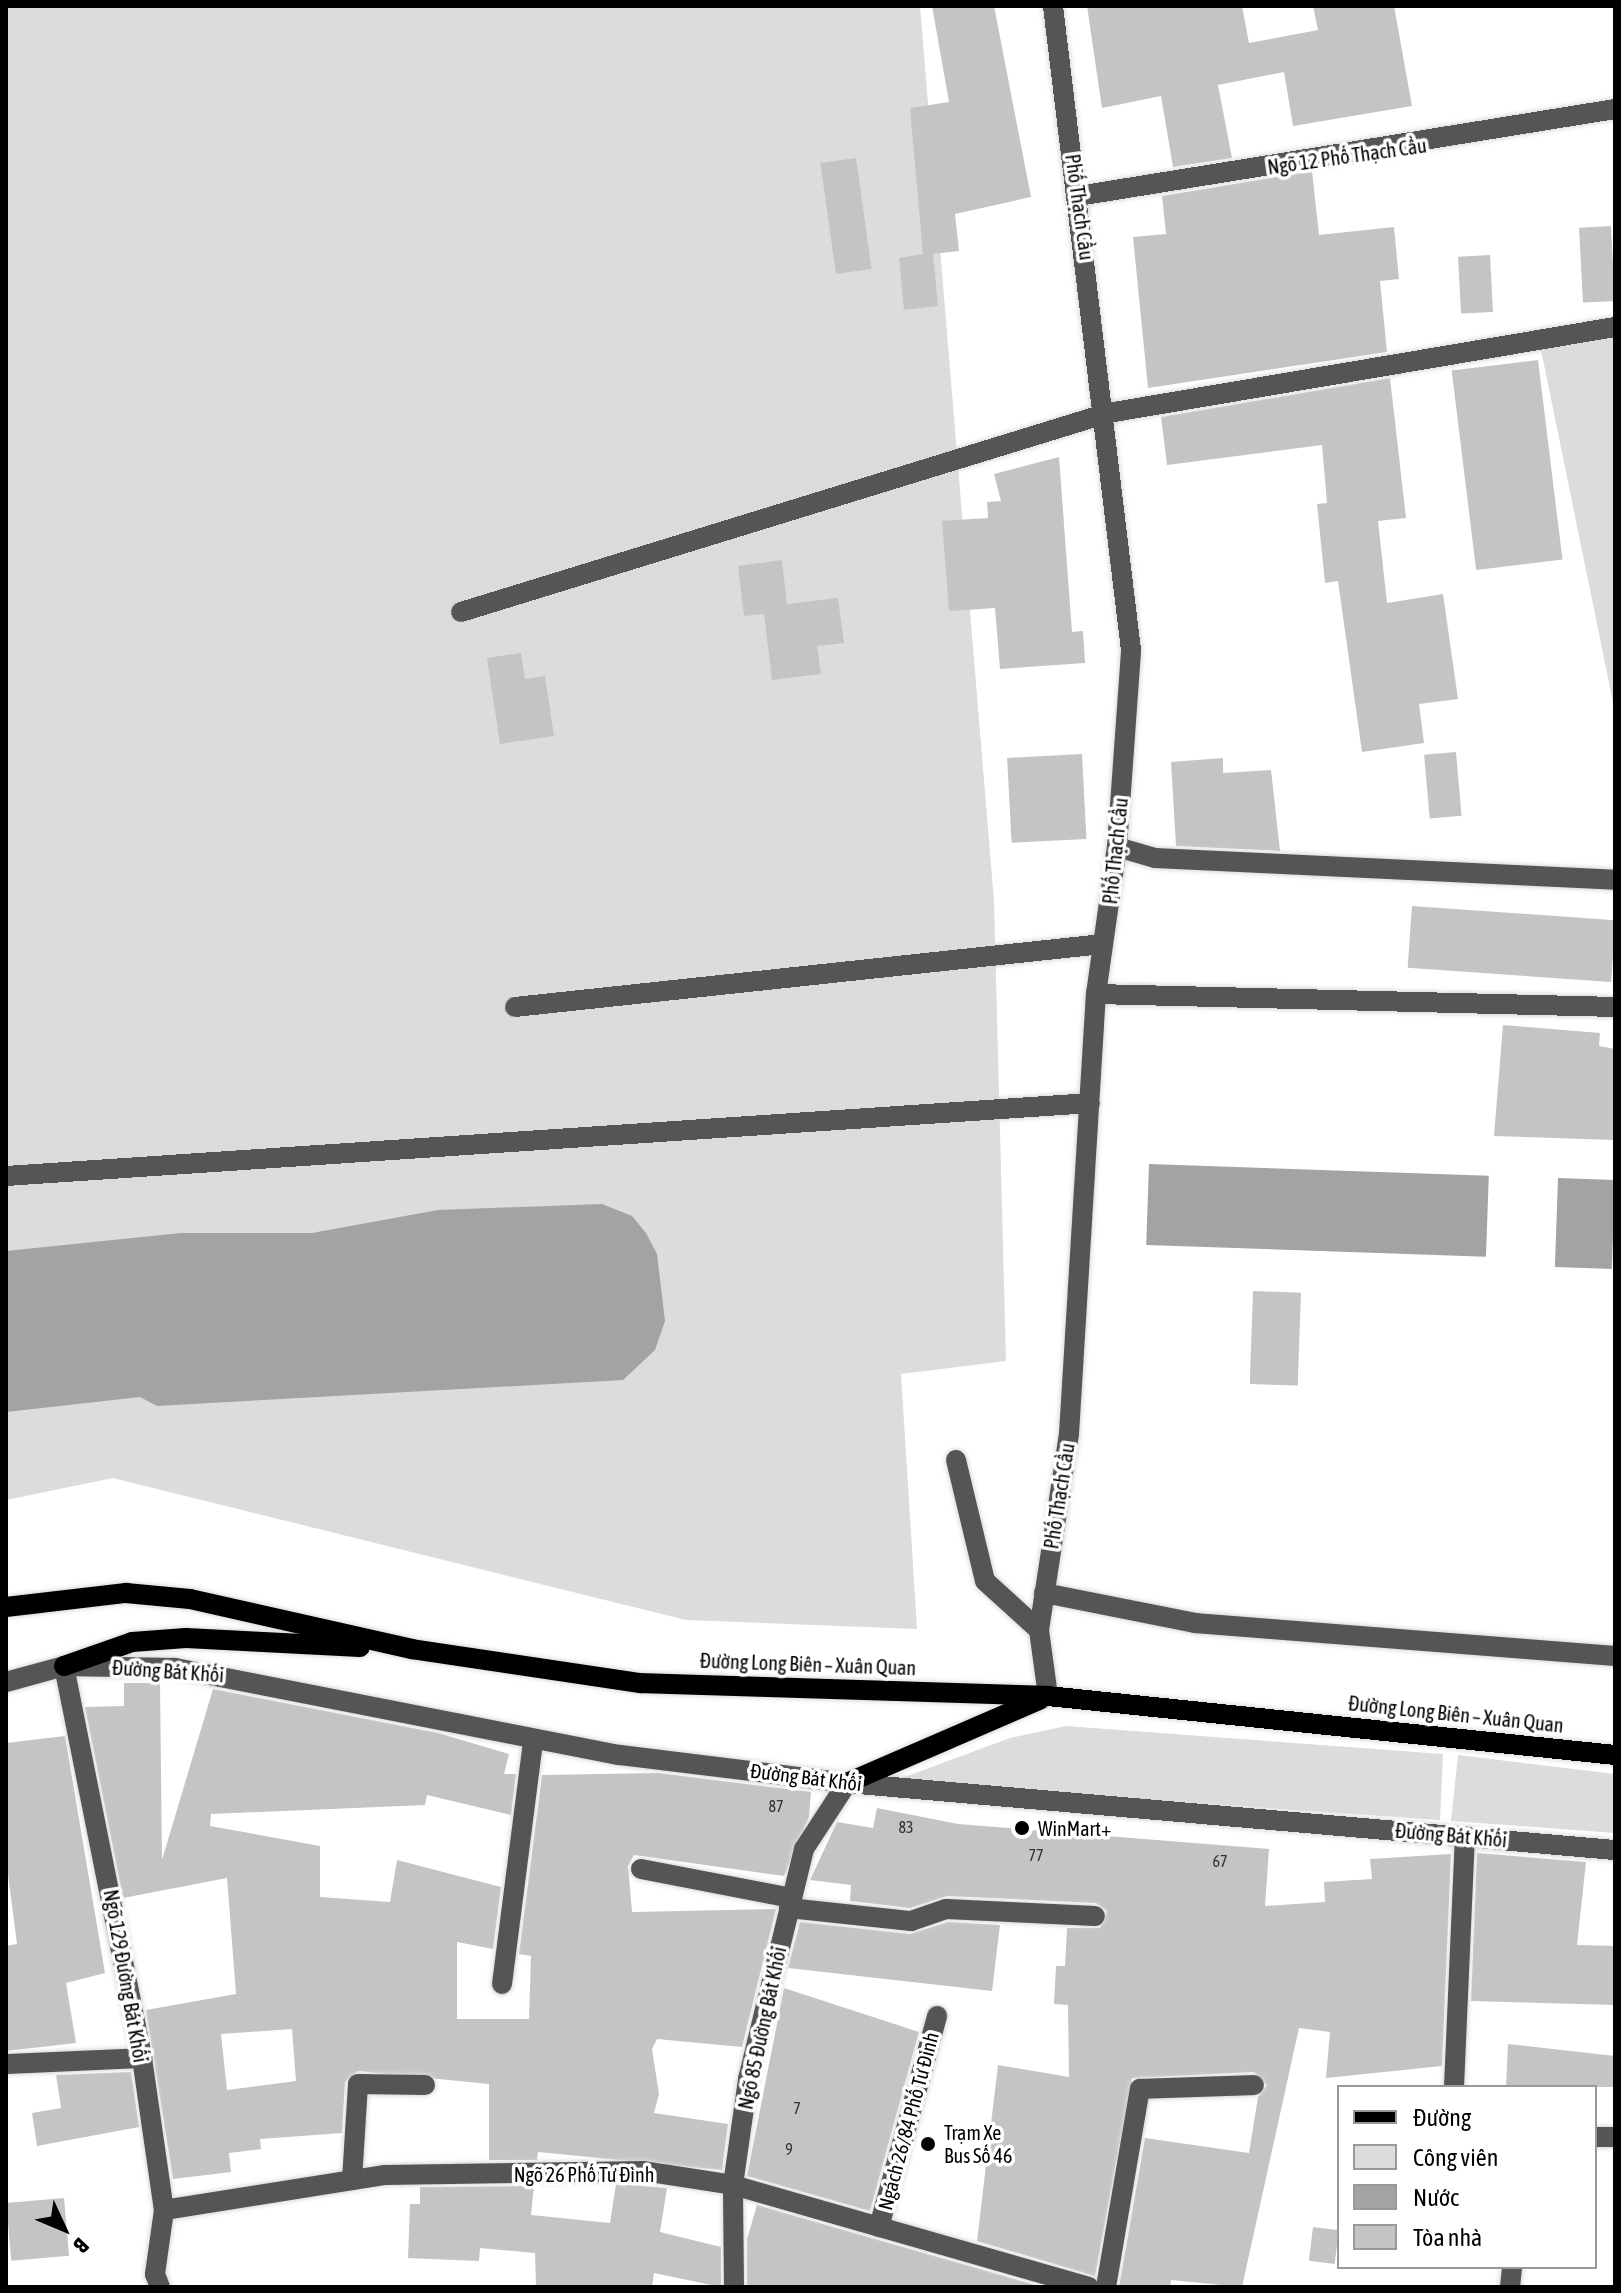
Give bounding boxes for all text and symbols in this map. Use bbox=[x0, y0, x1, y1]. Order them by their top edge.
street label: Ngõ 12 Phố Thạch Cầu bbox=[1266, 133, 1428, 179]
street label: Phố Thạch Cầu bbox=[1061, 152, 1099, 262]
street label: Phố Thạch Cầu bbox=[1097, 797, 1133, 905]
street label: Phố Thạch Cầu bbox=[1039, 1441, 1079, 1551]
street label: Đường Long Biên – Xuân Quan bbox=[699, 1648, 917, 1680]
street label: Đường Bát Khối bbox=[111, 1655, 225, 1687]
street label: Đường Long Biên – Xuân Quan bbox=[1347, 1691, 1565, 1737]
street label: Đường Bát Khối bbox=[749, 1758, 863, 1796]
house number: 87 bbox=[768, 1796, 784, 1816]
place label: WinMart+ bbox=[1038, 1816, 1111, 1840]
house number: 83 bbox=[898, 1817, 914, 1837]
street label: Đường Bát Khối bbox=[1394, 1818, 1508, 1852]
marker: WinMart+ bbox=[1013, 1819, 1031, 1837]
house number: 77 bbox=[1028, 1845, 1044, 1865]
house number: 67 bbox=[1212, 1851, 1228, 1871]
street label: Ngõ 129 Đường Bát Khối bbox=[99, 1888, 153, 2064]
street label: Ngõ 85 Đường Bát Khối bbox=[733, 1944, 791, 2112]
street label: Ngách 26/84 Phố Tư Đình bbox=[873, 2029, 943, 2213]
legend bbox=[1337, 2085, 1597, 2269]
house number: 7 bbox=[793, 2098, 801, 2118]
text: Đường bbox=[1413, 2104, 1471, 2131]
place label: Trạm Xe Bus Số 46 bbox=[944, 2120, 1012, 2167]
marker: Trạm Xe Bus Số 46 bbox=[919, 2135, 937, 2153]
house number: 9 bbox=[785, 2139, 793, 2159]
text: Công viên bbox=[1413, 2144, 1498, 2171]
street label: Ngõ 26 Phố Tư Đình bbox=[514, 2162, 654, 2186]
text: Nước bbox=[1413, 2184, 1459, 2211]
north arrow bbox=[24, 2189, 104, 2269]
text: Tòa nhà bbox=[1413, 2224, 1482, 2251]
text: B bbox=[68, 2233, 94, 2258]

